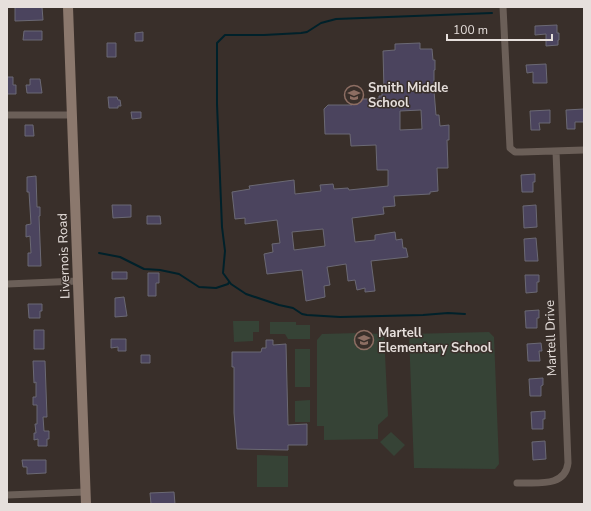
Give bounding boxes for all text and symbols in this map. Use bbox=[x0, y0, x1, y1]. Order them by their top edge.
scale bar bbox=[447, 16, 552, 42]
text: 100 m bbox=[453, 22, 488, 38]
place label: Smith Middle School bbox=[368, 79, 448, 112]
school or university icon: Smith Middle School bbox=[343, 84, 365, 106]
street label: Livernois Road bbox=[54, 213, 74, 299]
street label: Martell Drive bbox=[541, 299, 561, 376]
place label: Martell Elementary School bbox=[378, 324, 493, 357]
school or university icon: Martell Elementary School bbox=[353, 329, 375, 351]

